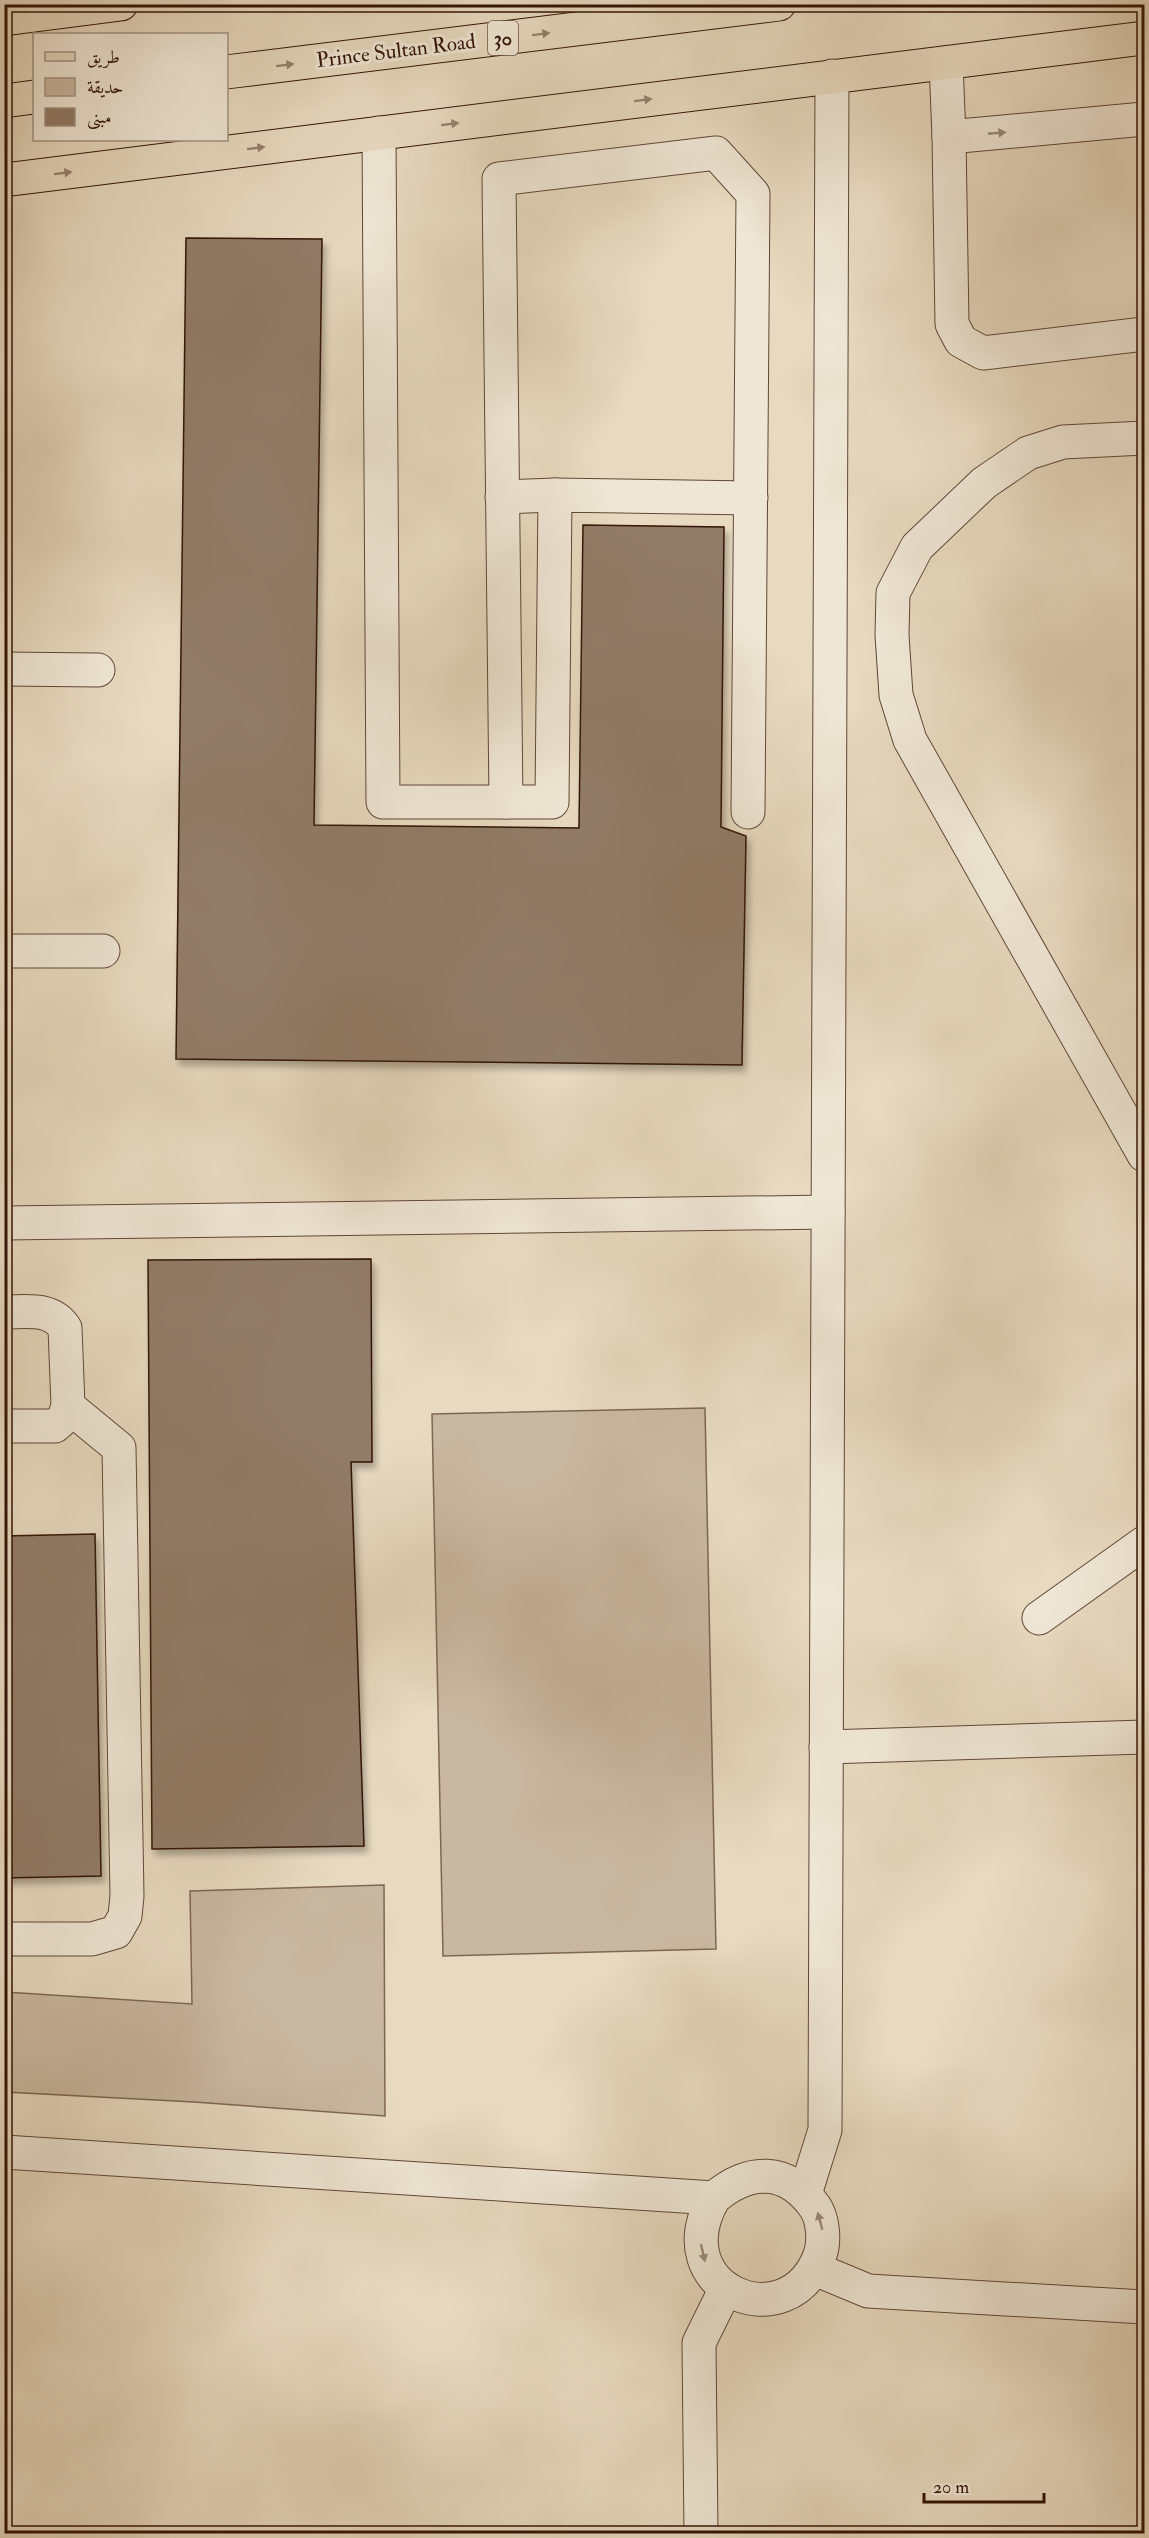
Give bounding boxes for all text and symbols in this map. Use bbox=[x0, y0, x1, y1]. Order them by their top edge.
road number: 30 bbox=[488, 21, 518, 55]
street label: Prince Sultan Road bbox=[315, 28, 478, 74]
one-way arrow bbox=[531, 29, 550, 38]
legend bbox=[33, 33, 228, 141]
text: طريق bbox=[87, 46, 120, 69]
one-way arrow bbox=[275, 60, 294, 70]
text: حديقة bbox=[87, 76, 123, 99]
one-way arrow bbox=[634, 95, 653, 105]
text: مبنى bbox=[87, 106, 112, 130]
one-way arrow bbox=[440, 120, 459, 129]
one-way arrow bbox=[987, 128, 1006, 138]
one-way arrow bbox=[247, 144, 266, 153]
one-way arrow bbox=[53, 168, 72, 178]
one-way arrow bbox=[815, 2212, 824, 2230]
one-way arrow bbox=[699, 2243, 709, 2262]
scale bar bbox=[924, 2466, 1044, 2504]
text: 20 m bbox=[933, 2476, 969, 2499]

